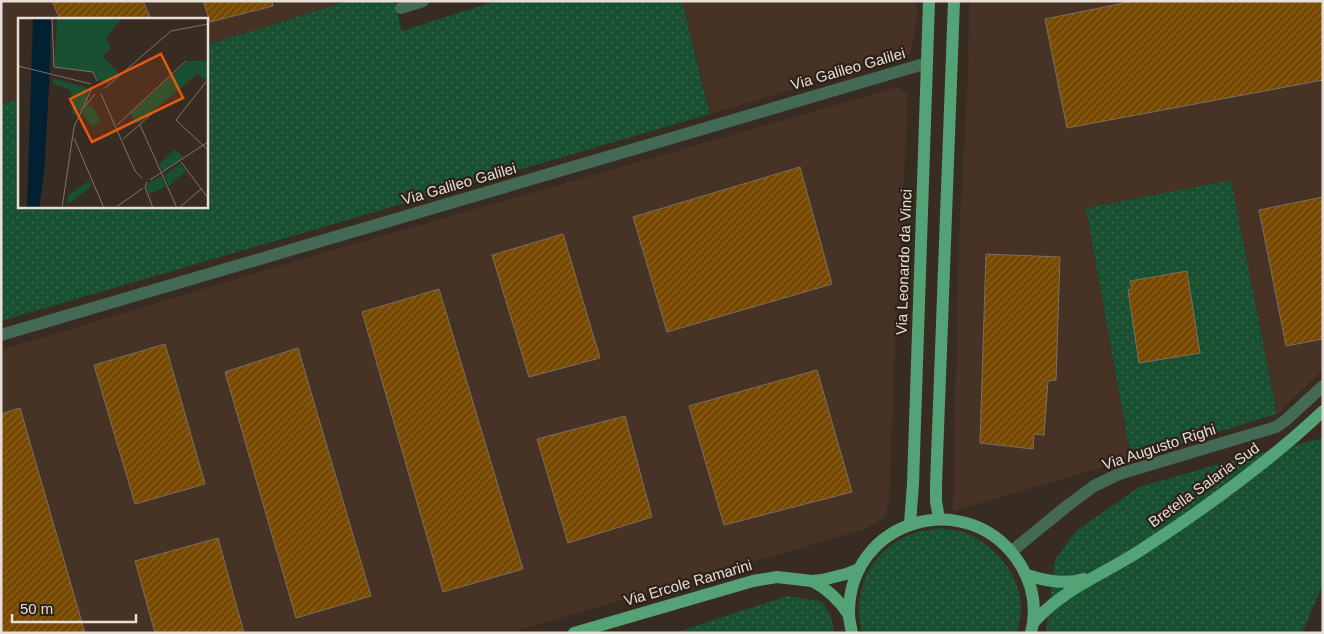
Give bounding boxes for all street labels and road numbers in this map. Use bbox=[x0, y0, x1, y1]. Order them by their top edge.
street label: Via Galileo Galilei bbox=[789, 44, 907, 93]
street label: Via Galileo Galilei bbox=[400, 159, 518, 208]
street label: Via Leonardo da Vinci bbox=[892, 189, 915, 335]
street label: Via Augusto Righi bbox=[1100, 420, 1218, 473]
street label: Bretella Salaria Sud bbox=[1145, 439, 1262, 530]
street label: Via Ercole Ramarini bbox=[622, 556, 754, 609]

